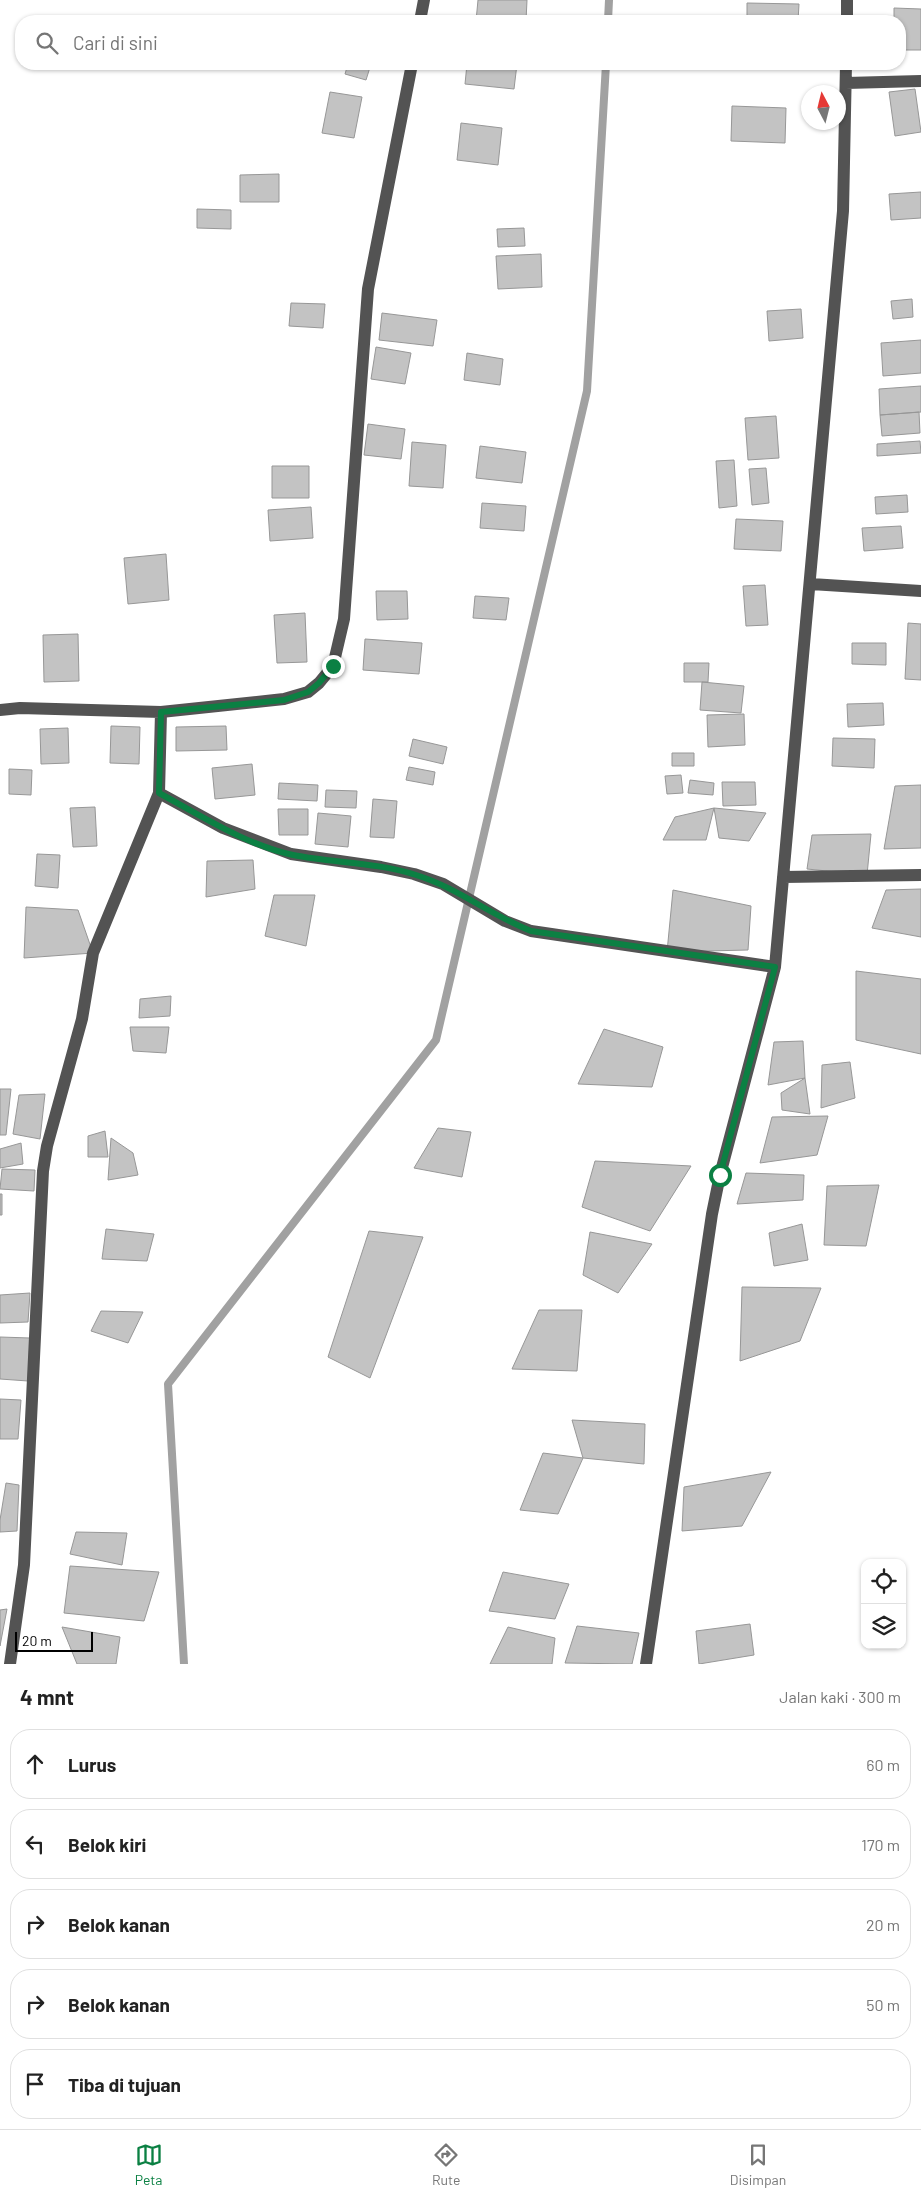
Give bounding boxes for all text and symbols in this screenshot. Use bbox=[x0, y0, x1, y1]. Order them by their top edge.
search box bbox=[15, 15, 906, 70]
icon: search bbox=[33, 29, 61, 57]
text: Cari di sini bbox=[73, 31, 158, 54]
north arrow bbox=[801, 85, 846, 130]
route end bbox=[322, 655, 345, 678]
route start bbox=[709, 1164, 732, 1187]
map controls bbox=[861, 1559, 906, 1649]
button: locate bbox=[861, 1559, 906, 1604]
button: layers bbox=[861, 1604, 906, 1649]
scale bar bbox=[15, 1629, 92, 1652]
text: 20 m bbox=[22, 1632, 52, 1649]
text: 4 mnt bbox=[20, 1684, 74, 1709]
text: Jalan kaki · 300 m bbox=[779, 1687, 901, 1706]
icon: ahead bbox=[21, 1750, 49, 1778]
text: Lurus bbox=[68, 1753, 116, 1776]
text: 60 m bbox=[866, 1755, 900, 1774]
icon: left bbox=[21, 1830, 49, 1858]
text: Belok kiri bbox=[68, 1833, 146, 1856]
text: 170 m bbox=[861, 1835, 900, 1854]
icon: right bbox=[21, 1910, 49, 1938]
text: Belok kanan bbox=[68, 1913, 170, 1936]
text: 20 m bbox=[866, 1915, 900, 1934]
icon: right bbox=[21, 1990, 49, 2018]
text: Belok kanan bbox=[68, 1993, 170, 2016]
text: 50 m bbox=[866, 1995, 900, 2014]
icon: arrive bbox=[21, 2070, 49, 2098]
text: Tiba di tujuan bbox=[68, 2073, 181, 2096]
tab: Peta bbox=[135, 2141, 163, 2188]
tab: Rute bbox=[432, 2141, 460, 2188]
tab: Disimpan bbox=[730, 2141, 786, 2188]

